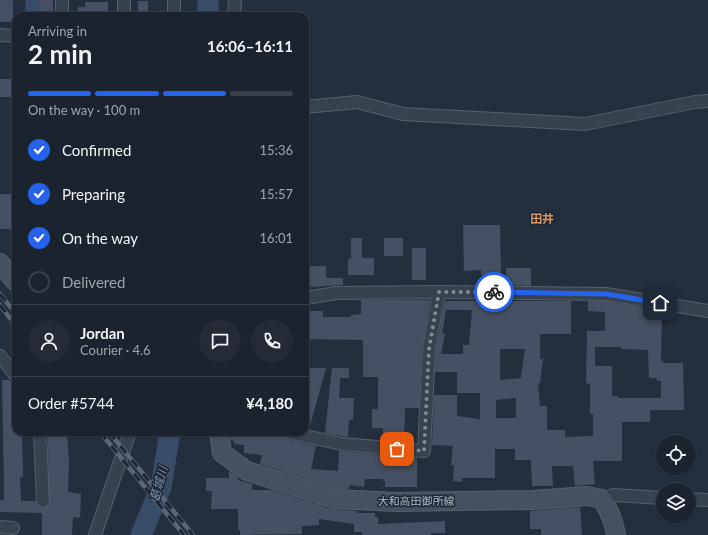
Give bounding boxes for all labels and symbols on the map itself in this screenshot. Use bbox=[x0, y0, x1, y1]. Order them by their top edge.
district label: 田井 bbox=[530, 211, 554, 226]
courier bbox=[474, 272, 514, 312]
pin bbox=[643, 286, 677, 320]
pin bbox=[380, 432, 414, 466]
water label: 葛城川 bbox=[147, 463, 171, 503]
street label: 大和高田御所線 bbox=[378, 494, 455, 507]

